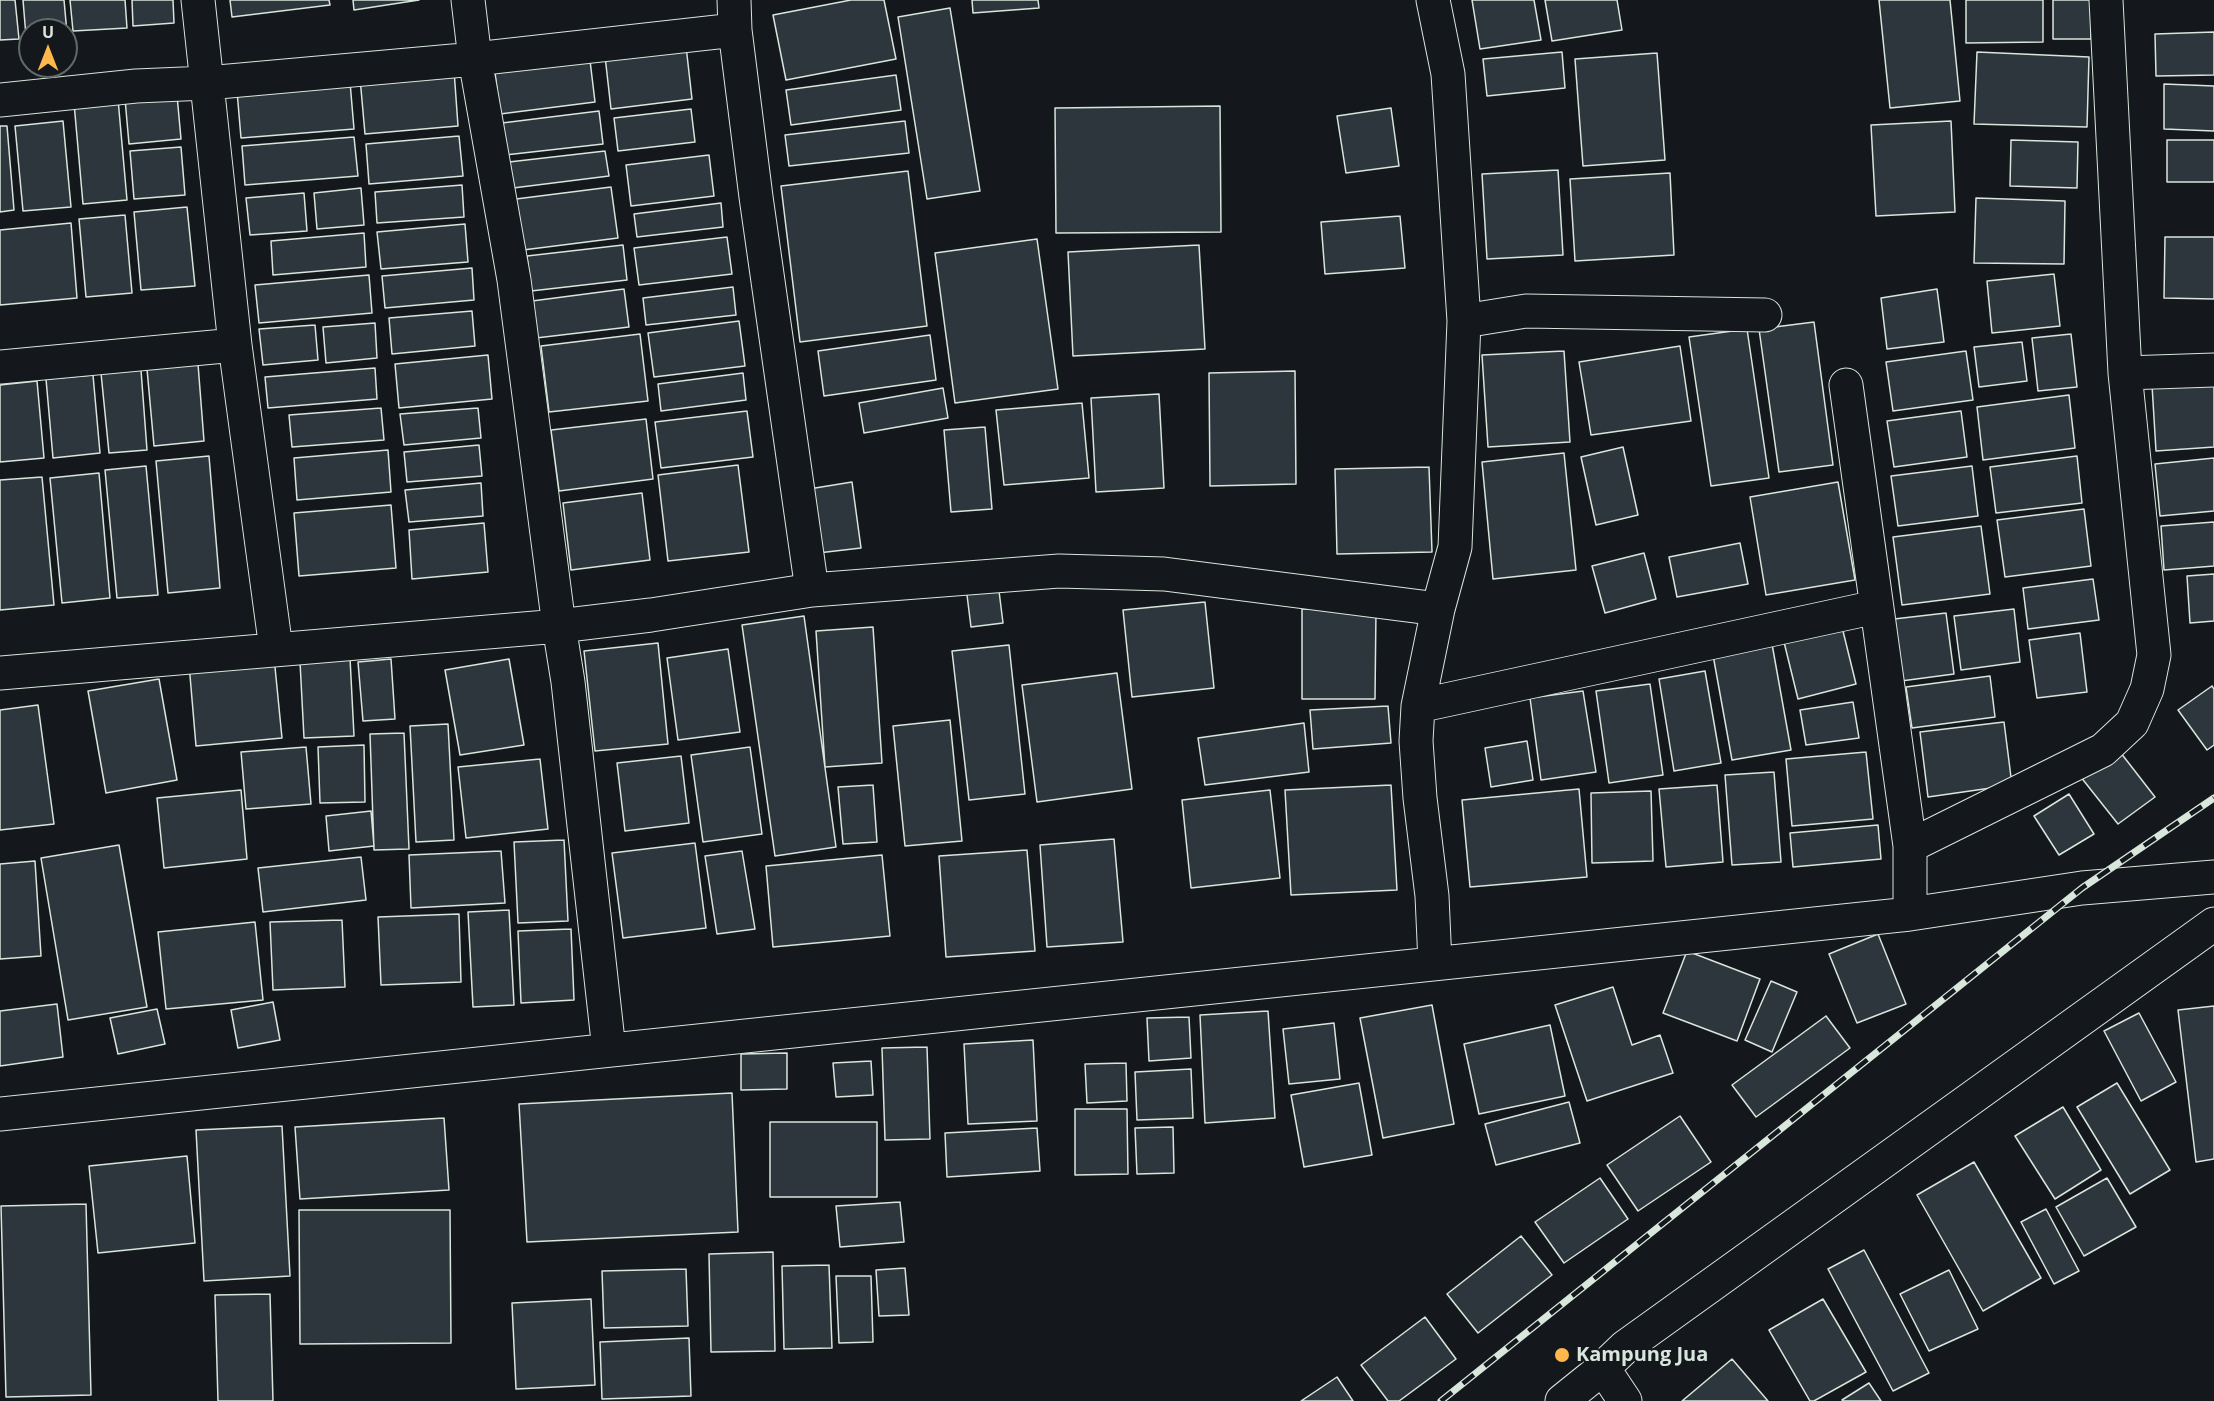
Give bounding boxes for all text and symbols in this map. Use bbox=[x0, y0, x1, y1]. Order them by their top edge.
north arrow bbox=[18, 18, 78, 78]
text: U bbox=[42, 21, 54, 43]
place label: Kampung Jua bbox=[1576, 1343, 1708, 1367]
marker: Kampung Jua bbox=[1553, 1346, 1571, 1364]

